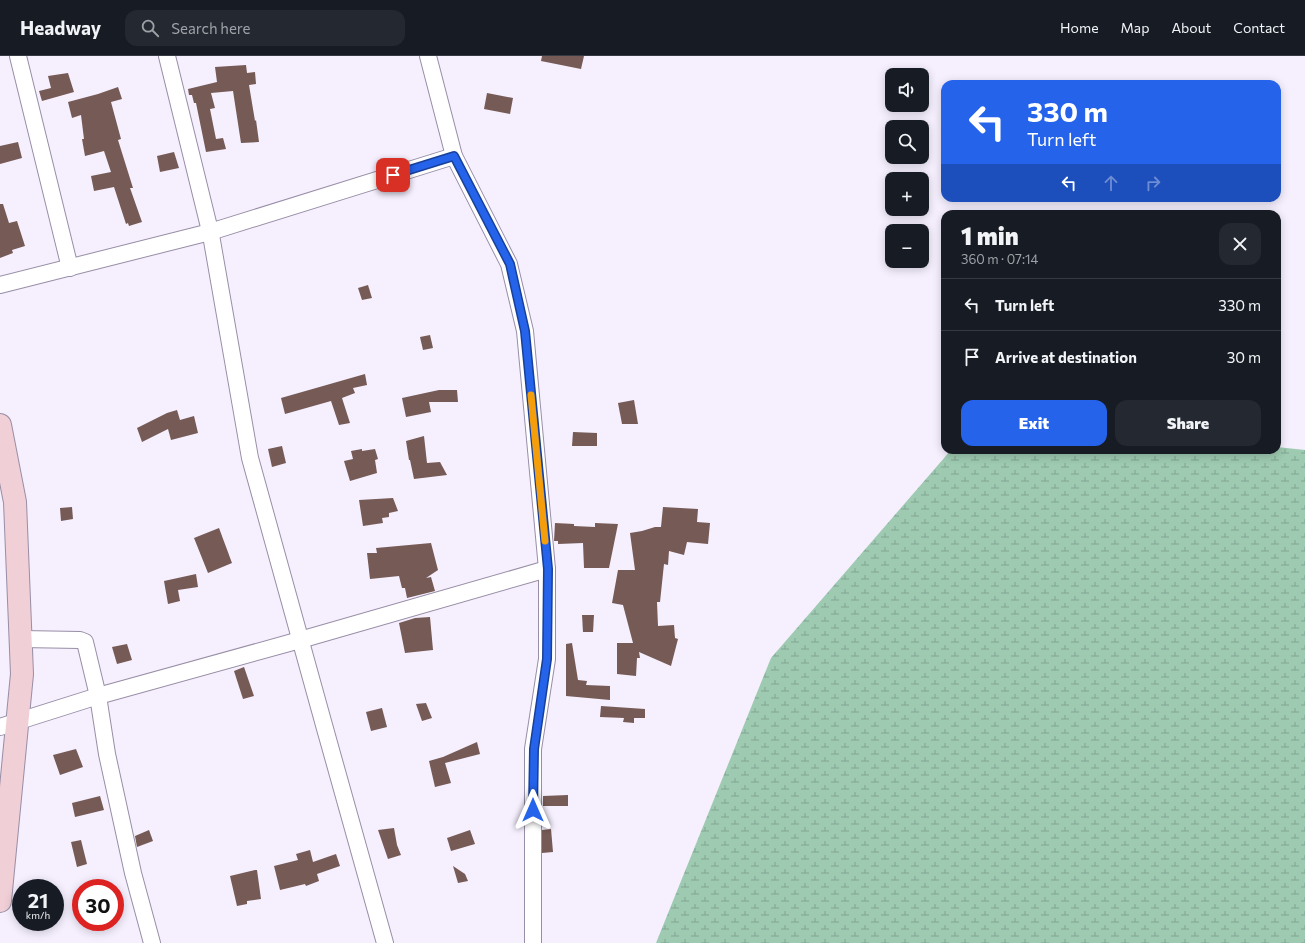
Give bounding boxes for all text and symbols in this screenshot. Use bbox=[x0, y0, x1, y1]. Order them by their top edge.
search box bbox=[125, 10, 405, 46]
text: Headway bbox=[20, 16, 101, 39]
icon: search bbox=[139, 17, 161, 39]
text: Search here bbox=[171, 19, 251, 37]
text: Home bbox=[1060, 19, 1099, 36]
text: Map bbox=[1121, 19, 1149, 36]
text: About bbox=[1171, 19, 1211, 36]
text: Contact bbox=[1233, 19, 1285, 36]
map controls bbox=[885, 68, 929, 268]
button: sound bbox=[885, 68, 929, 112]
text: 330 m bbox=[1027, 94, 1108, 128]
icon: left bbox=[961, 96, 1013, 148]
button: search bbox=[885, 120, 929, 164]
text: Turn left bbox=[1027, 128, 1096, 150]
pin bbox=[376, 158, 410, 192]
icon: arrive bbox=[382, 164, 404, 186]
button: + bbox=[885, 172, 929, 216]
icon: left bbox=[1058, 172, 1080, 194]
icon: ahead bbox=[1100, 172, 1122, 194]
icon: right bbox=[1142, 172, 1164, 194]
text: 1 min bbox=[961, 221, 1019, 250]
button: close bbox=[1219, 223, 1261, 265]
button: − bbox=[885, 224, 929, 268]
text: 360 m · 07:14 bbox=[961, 251, 1038, 267]
icon: left bbox=[961, 294, 983, 316]
text: Turn left bbox=[995, 296, 1054, 314]
text: 330 m bbox=[1218, 296, 1261, 314]
icon: arrive bbox=[961, 346, 983, 368]
text: Arrive at destination bbox=[995, 348, 1137, 366]
text: 30 m bbox=[1227, 348, 1261, 366]
button: Exit bbox=[961, 400, 1107, 446]
button: Share bbox=[1115, 400, 1261, 446]
position arrow bbox=[512, 789, 554, 831]
speed limit sign: 30 bbox=[72, 879, 124, 931]
text: 21 bbox=[28, 888, 48, 912]
text: km/h bbox=[26, 909, 50, 921]

